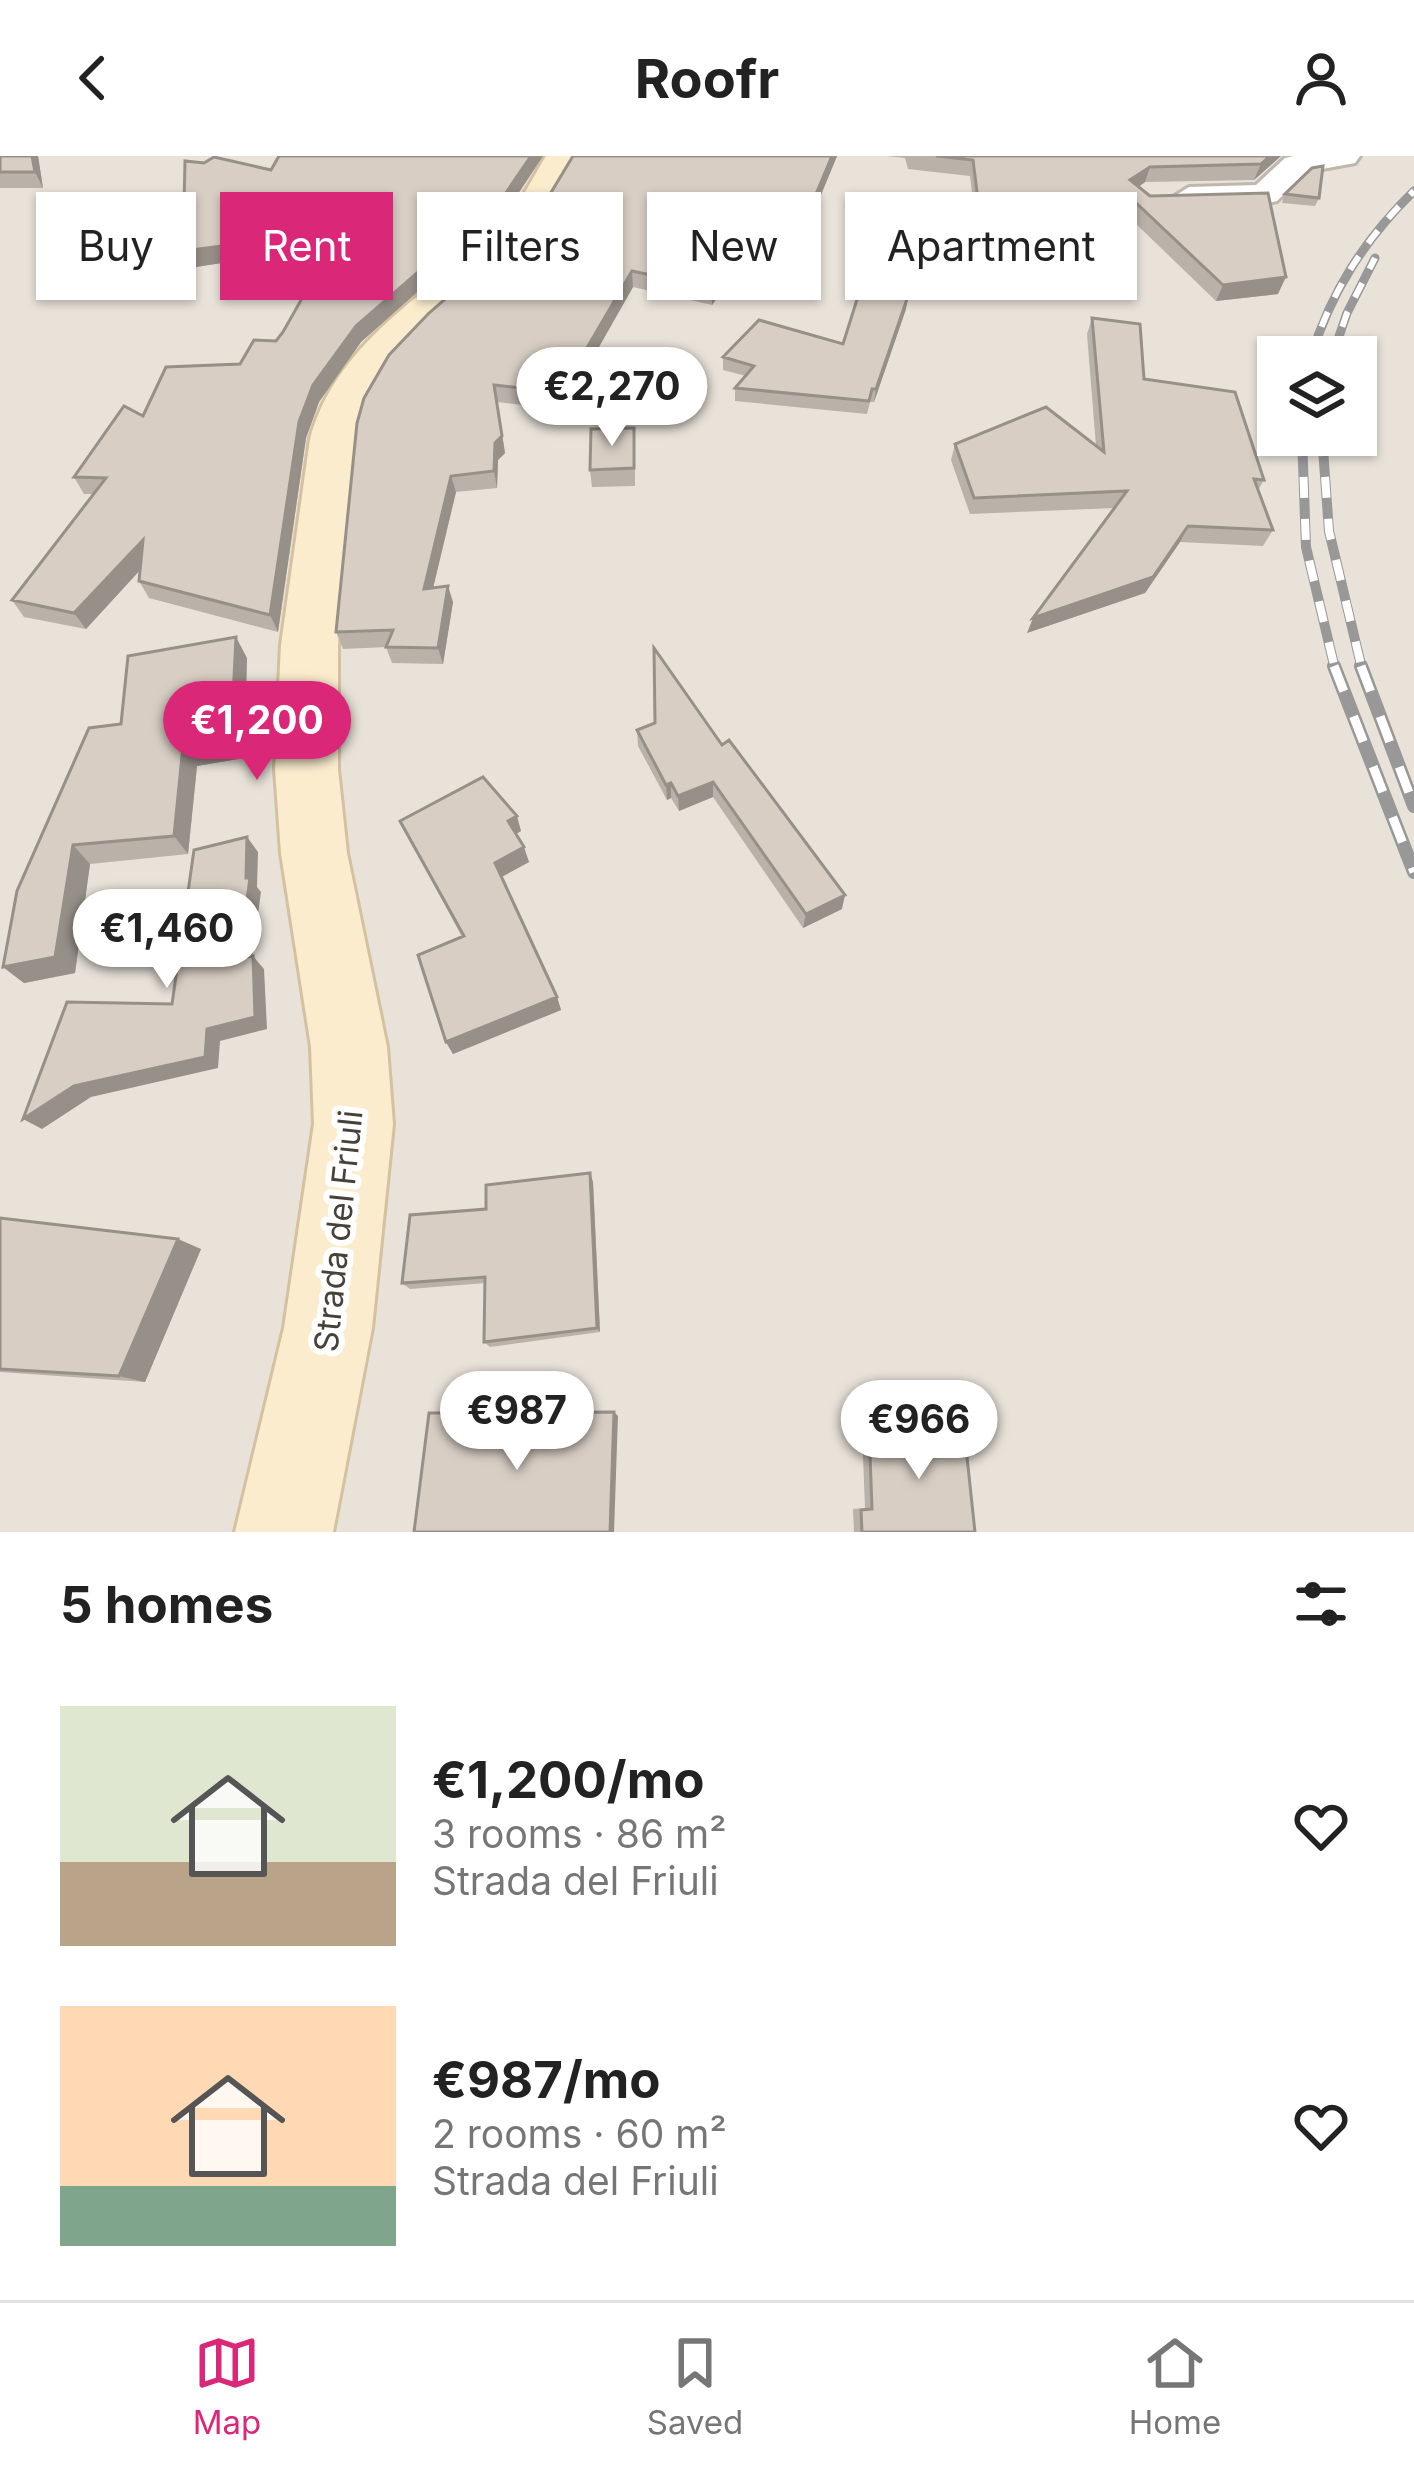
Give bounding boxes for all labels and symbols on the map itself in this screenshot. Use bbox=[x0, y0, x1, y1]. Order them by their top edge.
pin: €2,270 bbox=[514, 347, 710, 449]
pin: €1,200 bbox=[159, 681, 355, 783]
pin: €1,460 bbox=[69, 889, 265, 991]
street label: Strada del Friuli bbox=[305, 1108, 371, 1354]
pin: €987 bbox=[446, 1371, 588, 1473]
pin: €966 bbox=[848, 1380, 990, 1482]

